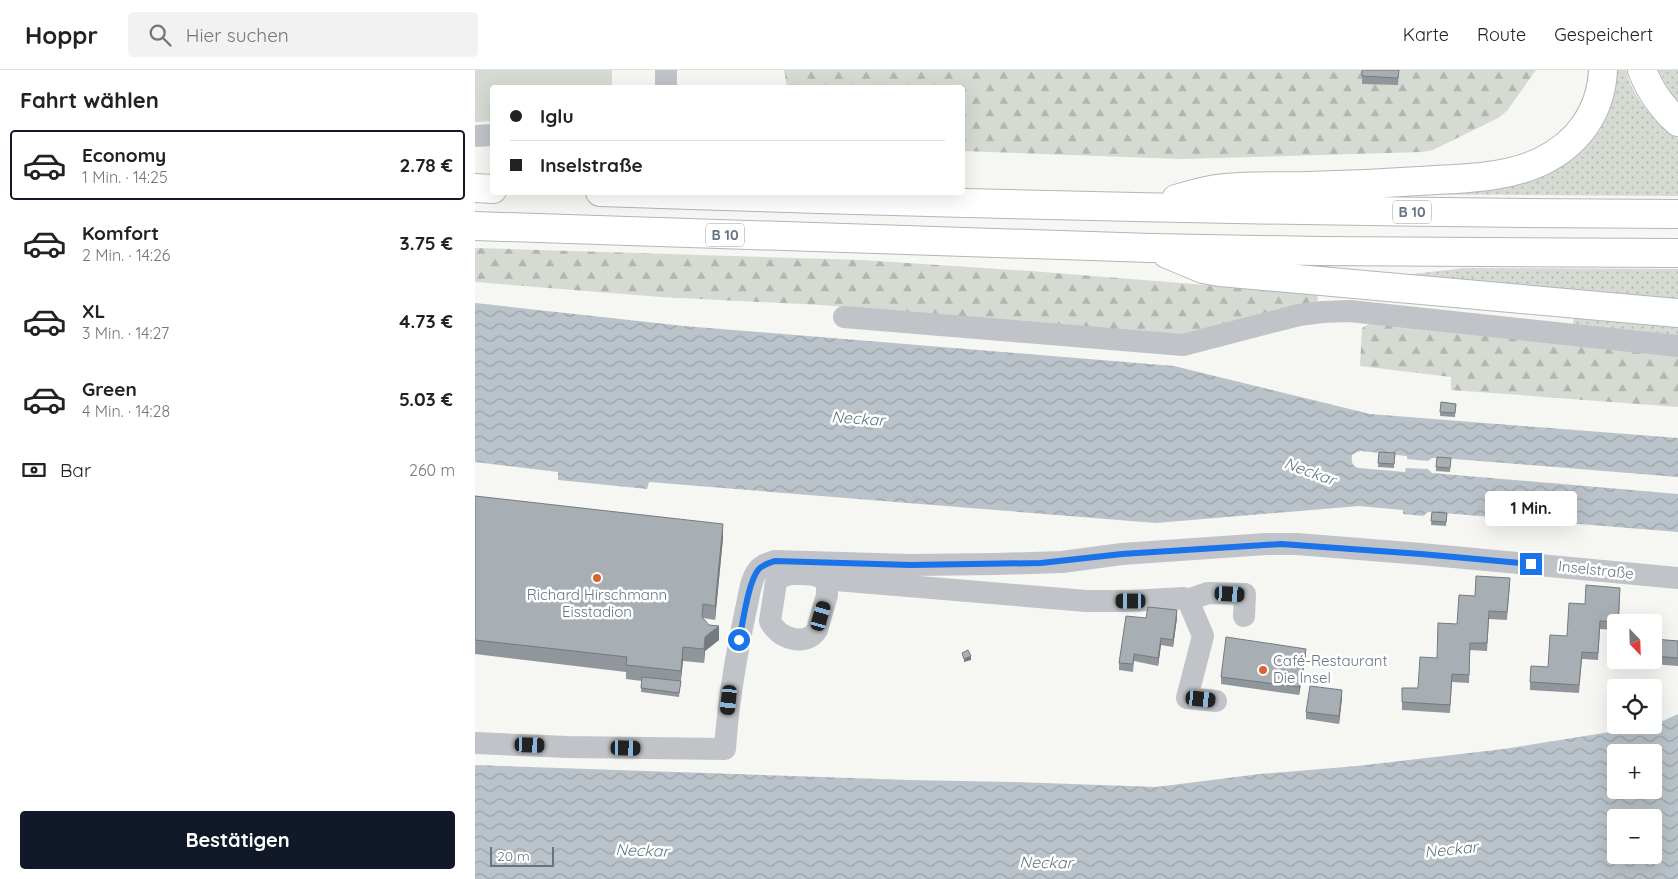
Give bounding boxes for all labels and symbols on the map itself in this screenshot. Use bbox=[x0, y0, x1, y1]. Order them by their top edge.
road number: B 10 bbox=[1393, 200, 1431, 224]
road number: B 10 bbox=[706, 224, 744, 246]
water label: Neckar bbox=[831, 406, 887, 430]
water label: Neckar bbox=[1282, 452, 1340, 490]
callout: 1 Min. bbox=[1485, 492, 1577, 526]
route end bbox=[1520, 553, 1542, 575]
street label: Inselstraße bbox=[1557, 556, 1635, 583]
marker: Richard Hirschmann Eisstadion bbox=[591, 572, 603, 584]
place label: Richard Hirschmann Eisstadion bbox=[527, 585, 667, 621]
car bbox=[1214, 586, 1245, 602]
car bbox=[1116, 594, 1146, 609]
car bbox=[809, 600, 832, 632]
north arrow bbox=[1607, 614, 1663, 669]
route start bbox=[728, 629, 750, 651]
place label: Café-Restaurant Die Insel bbox=[1273, 651, 1388, 687]
marker: Café-Restaurant Die Insel bbox=[1257, 664, 1269, 676]
car bbox=[719, 684, 738, 716]
car bbox=[1185, 690, 1216, 708]
car bbox=[514, 737, 545, 753]
car bbox=[610, 740, 641, 756]
water label: Neckar bbox=[1423, 836, 1480, 862]
water label: Neckar bbox=[615, 839, 671, 861]
scale bar bbox=[490, 844, 554, 867]
water label: Neckar bbox=[1019, 852, 1075, 872]

